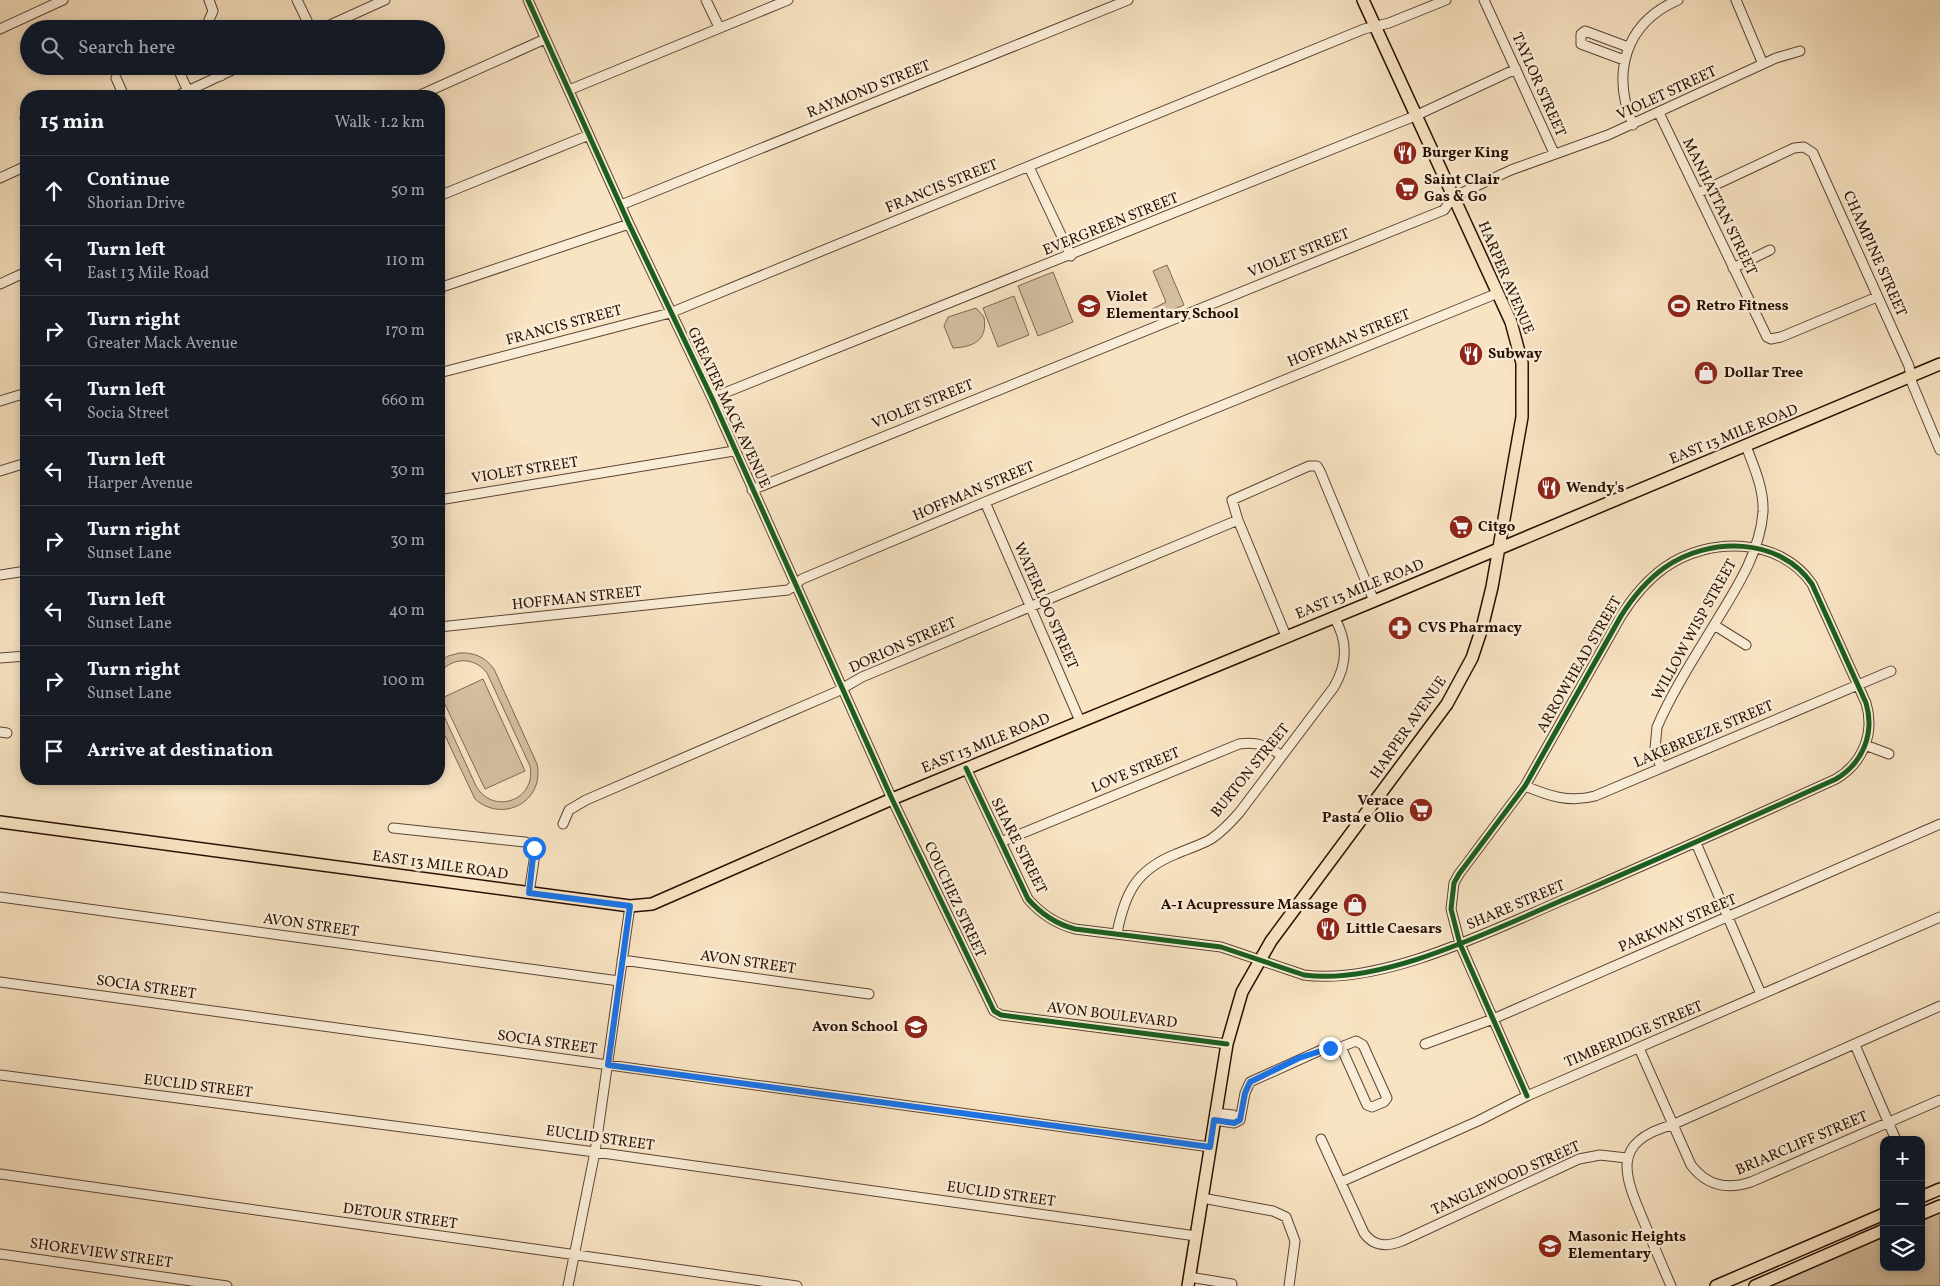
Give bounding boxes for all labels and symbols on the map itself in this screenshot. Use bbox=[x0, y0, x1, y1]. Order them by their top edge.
street label: TAYLOR STREET bbox=[1506, 30, 1570, 141]
street label: RAYMOND STREET bbox=[804, 56, 934, 124]
street label: VIOLET STREET bbox=[1614, 62, 1721, 126]
street label: MANHATTAN STREET bbox=[1677, 135, 1762, 279]
restaurant icon: Burger King bbox=[1392, 140, 1418, 166]
place label: Burger King bbox=[1422, 143, 1509, 164]
street label: FRANCIS STREET bbox=[883, 155, 1002, 219]
place label: Saint Clair Gas & Go bbox=[1424, 170, 1500, 208]
supermarket icon: Saint Clair Gas & Go bbox=[1394, 176, 1420, 202]
street label: EVERGREEN STREET bbox=[1040, 188, 1182, 262]
street label: CHAMPINE STREET bbox=[1837, 188, 1911, 320]
street label: HARPER AVENUE bbox=[1472, 218, 1538, 338]
street label: VIOLET STREET bbox=[1245, 224, 1353, 284]
place label: Violet Elementary School bbox=[1106, 287, 1239, 325]
school or university icon: Violet Elementary School bbox=[1076, 293, 1102, 319]
sports icon: Retro Fitness bbox=[1666, 293, 1692, 319]
place label: Retro Fitness bbox=[1696, 296, 1789, 317]
street label: FRANCIS STREET bbox=[504, 300, 625, 352]
street label: HOFFMAN STREET bbox=[1285, 305, 1414, 373]
street label: GREATER MACK AVENUE bbox=[681, 324, 775, 492]
restaurant icon: Subway bbox=[1458, 341, 1484, 367]
place label: Subway bbox=[1488, 344, 1543, 365]
shop icon: Dollar Tree bbox=[1693, 360, 1719, 386]
place label: Dollar Tree bbox=[1724, 363, 1803, 384]
street label: VIOLET STREET bbox=[869, 375, 977, 435]
street label: EAST 13 MILE ROAD bbox=[1667, 400, 1802, 470]
street label: VIOLET STREET bbox=[470, 452, 580, 490]
street label: HOFFMAN STREET bbox=[910, 457, 1038, 527]
restaurant icon: Wendy's bbox=[1536, 475, 1562, 501]
place label: Wendy's bbox=[1566, 478, 1625, 499]
supermarket icon: Citgo bbox=[1448, 514, 1474, 540]
place label: Citgo bbox=[1478, 517, 1516, 538]
street label: WATERLOO STREET bbox=[1008, 539, 1083, 673]
street label: EAST 13 MILE ROAD bbox=[1293, 555, 1428, 625]
street label: WILLOW WISP STREET bbox=[1647, 556, 1743, 704]
street label: HOFFMAN STREET bbox=[511, 582, 643, 616]
street label: ARROWHEAD STREET bbox=[1532, 593, 1628, 737]
street label: DORION STREET bbox=[846, 613, 960, 679]
pharmacy icon: CVS Pharmacy bbox=[1387, 615, 1413, 641]
place label: CVS Pharmacy bbox=[1418, 618, 1523, 639]
street label: HARPER AVENUE bbox=[1366, 672, 1452, 784]
street label: LAKEBREEZE STREET bbox=[1631, 696, 1777, 774]
street label: EAST 13 MILE ROAD bbox=[919, 709, 1054, 779]
street label: BURTON STREET bbox=[1207, 719, 1296, 822]
street label: LOVE STREET bbox=[1089, 743, 1184, 799]
place label: Verace Pasta e Olio bbox=[1322, 791, 1404, 829]
street label: SHARE STREET bbox=[985, 794, 1051, 898]
supermarket icon: Verace Pasta e Olio bbox=[1408, 797, 1434, 823]
route start bbox=[523, 837, 546, 860]
street label: COUCHEZ STREET bbox=[918, 838, 990, 962]
street label: EAST 13 MILE ROAD bbox=[371, 846, 509, 886]
street label: SHARE STREET bbox=[1463, 876, 1569, 936]
street label: PARKWAY STREET bbox=[1616, 889, 1741, 958]
shop icon: A-1 Acupressure Massage bbox=[1342, 892, 1368, 918]
place label: A-1 Acupressure Massage bbox=[1161, 895, 1338, 916]
street label: AVON STREET bbox=[262, 909, 360, 943]
restaurant icon: Little Caesars bbox=[1315, 916, 1341, 942]
place label: Little Caesars bbox=[1346, 919, 1442, 940]
street label: AVON STREET bbox=[699, 946, 797, 980]
street label: SOCIA STREET bbox=[95, 971, 198, 1005]
street label: TIMBERIDGE STREET bbox=[1562, 996, 1707, 1074]
street label: AVON BOULEVARD bbox=[1046, 998, 1178, 1034]
school or university icon: Avon School bbox=[903, 1014, 929, 1040]
place label: Avon School bbox=[812, 1017, 898, 1038]
street label: SOCIA STREET bbox=[496, 1026, 599, 1060]
route end bbox=[1319, 1037, 1342, 1060]
street label: EUCLID STREET bbox=[142, 1070, 254, 1104]
street label: BRIARCLIFF STREET bbox=[1733, 1107, 1872, 1181]
street label: EUCLID STREET bbox=[544, 1121, 656, 1157]
street label: TANGLEWOOD STREET bbox=[1428, 1137, 1584, 1221]
street label: EUCLID STREET bbox=[945, 1177, 1057, 1213]
street label: DETOUR STREET bbox=[341, 1199, 459, 1235]
place label: Masonic Heights Elementary bbox=[1568, 1227, 1686, 1265]
school or university icon: Masonic Heights Elementary bbox=[1537, 1233, 1563, 1259]
street label: SHOREVIEW STREET bbox=[28, 1234, 174, 1274]

